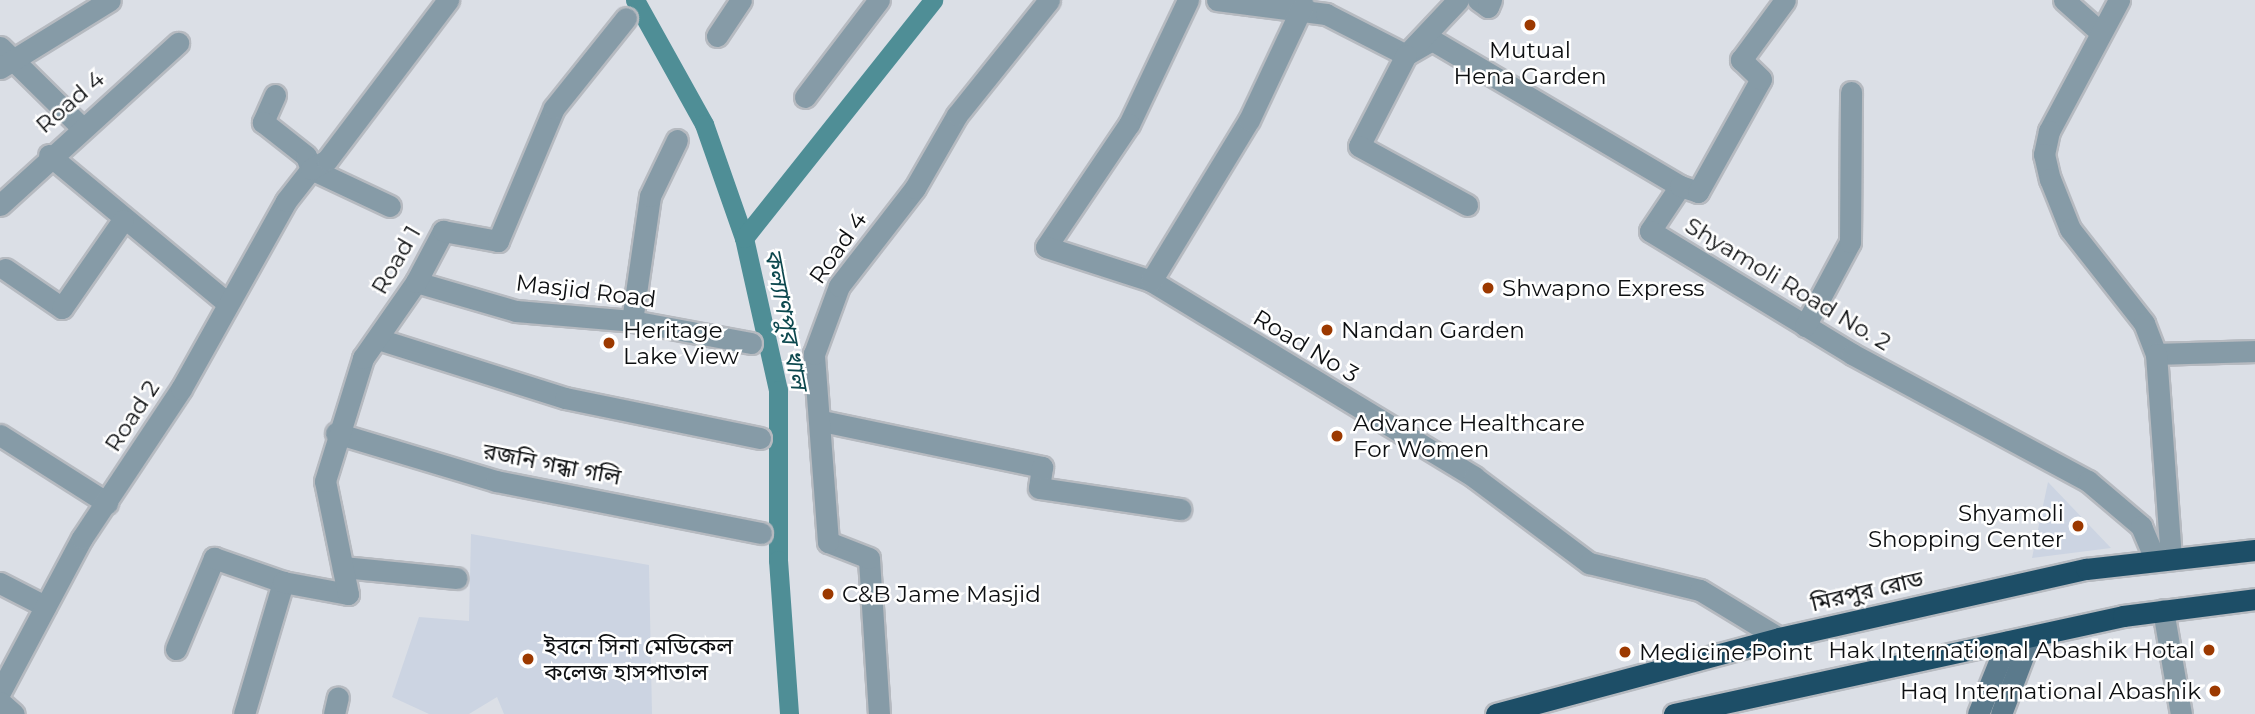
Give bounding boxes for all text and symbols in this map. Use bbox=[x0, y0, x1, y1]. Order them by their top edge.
marker: Mutual Hena Garden bbox=[1522, 17, 1538, 33]
place label: Mutual Hena Garden bbox=[1453, 36, 1607, 90]
street label: Road 4 bbox=[30, 65, 110, 139]
street label: Road 4 bbox=[803, 207, 873, 289]
street label: Shyamoli Road No. 2 bbox=[1680, 212, 1896, 356]
street label: Road 1 bbox=[365, 221, 427, 299]
water label: কল্যাণপুর খাল bbox=[758, 246, 814, 392]
street label: Masjid Road bbox=[514, 269, 658, 313]
place label: Shwapno Express bbox=[1502, 274, 1705, 302]
marker: Shwapno Express bbox=[1480, 280, 1496, 296]
street label: Road No 3 bbox=[1248, 304, 1364, 388]
place label: Heritage Lake View bbox=[623, 316, 739, 370]
place label: Nandan Garden bbox=[1341, 316, 1525, 344]
marker: Nandan Garden bbox=[1319, 322, 1335, 338]
marker: Heritage Lake View bbox=[601, 335, 617, 351]
street label: Road 2 bbox=[99, 375, 165, 457]
place label: Advance Healthcare For Women bbox=[1353, 409, 1585, 463]
marker: Advance Healthcare For Women bbox=[1327, 426, 1347, 446]
street label: রজনি গন্ধা গলি bbox=[481, 437, 623, 491]
place label: Shyamoli Shopping Center bbox=[1868, 499, 2064, 553]
marker: Shyamoli Shopping Center bbox=[2070, 518, 2086, 534]
street label: মিরপুর রোড bbox=[1808, 565, 1926, 617]
place label: C&B Jame Masjid bbox=[842, 580, 1041, 608]
marker: C&B Jame Masjid bbox=[820, 586, 836, 602]
place label: ইবনে সিনা মেডিকেল কলেজ হাসপাতাল bbox=[544, 632, 733, 686]
place label: Hak International Abashik Hotal bbox=[1828, 636, 2195, 664]
place label: Medicine Point bbox=[1639, 638, 1813, 666]
marker: Hak International Abashik Hotal bbox=[2201, 642, 2217, 658]
marker: Medicine Point bbox=[1617, 644, 1633, 660]
marker: ইবনে সিনা মেডিকেল কলেজ হাসপাতাল bbox=[518, 649, 538, 669]
place label: Haq International Abashik bbox=[1900, 677, 2201, 705]
marker: Haq International Abashik bbox=[2207, 683, 2223, 699]

